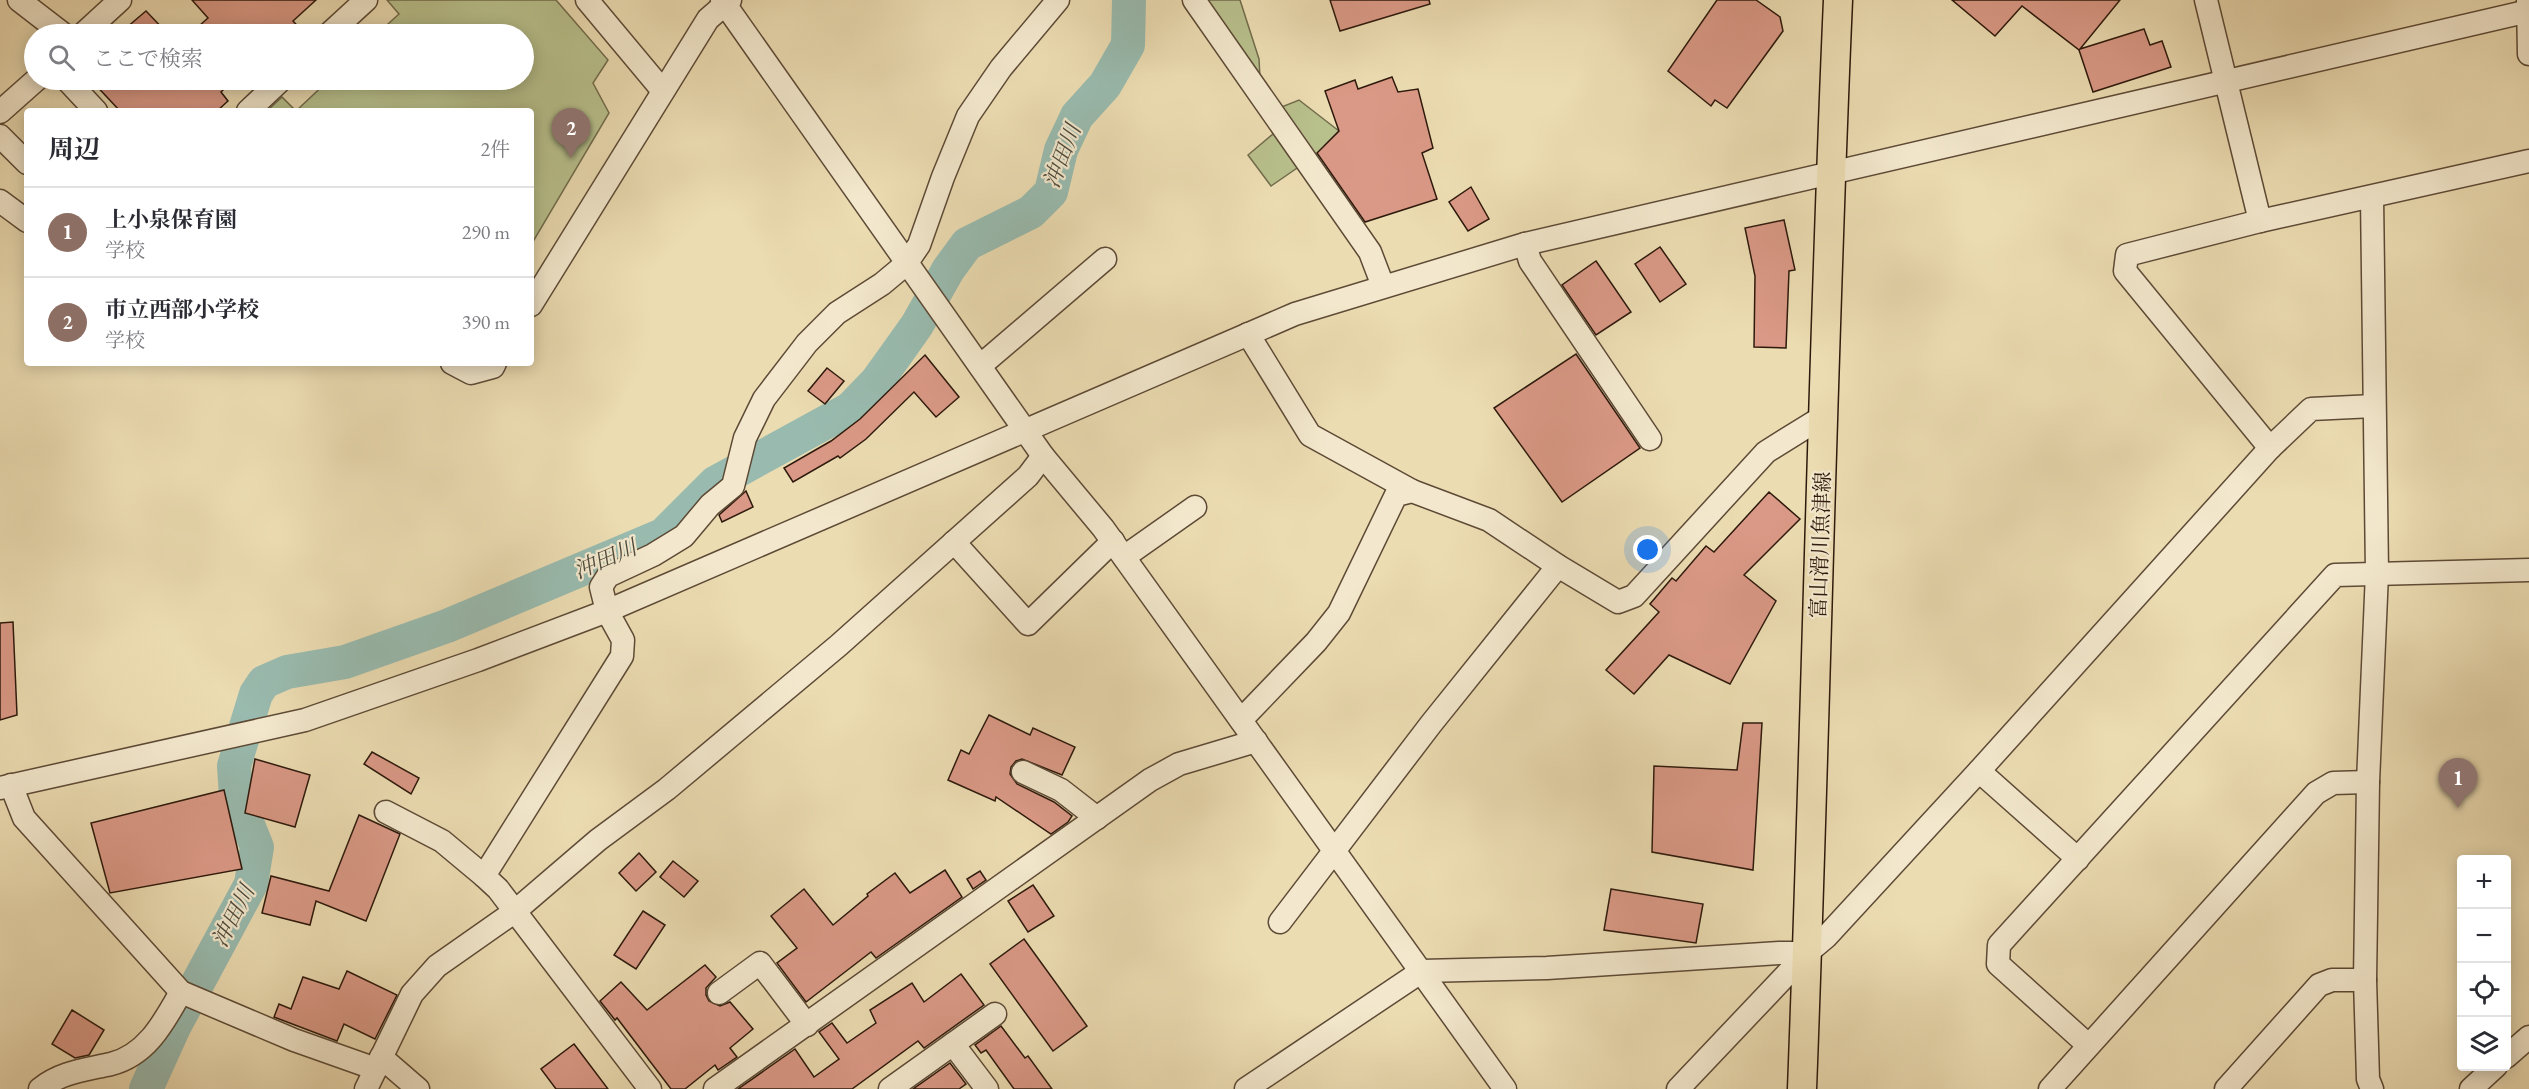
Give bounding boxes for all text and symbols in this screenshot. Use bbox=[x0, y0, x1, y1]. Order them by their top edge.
search box bbox=[24, 24, 534, 90]
icon: search bbox=[45, 41, 78, 74]
text: ここで検索 bbox=[93, 44, 203, 73]
pin: 2 bbox=[552, 108, 590, 158]
water label: 沖田川 bbox=[1037, 118, 1088, 192]
text: 周辺 bbox=[48, 132, 100, 166]
text: 2件 bbox=[480, 136, 510, 162]
text: 上小泉保育園 bbox=[105, 205, 237, 234]
text: 1 bbox=[62, 219, 73, 245]
text: 290 m bbox=[462, 219, 510, 245]
text: 学校 bbox=[105, 237, 145, 263]
text: 市立西部小学校 bbox=[105, 295, 259, 324]
text: 2 bbox=[62, 309, 73, 335]
text: 390 m bbox=[462, 309, 510, 335]
text: 学校 bbox=[105, 327, 145, 353]
street label: 富山滑川魚津線 bbox=[1804, 471, 1836, 619]
water label: 沖田川 bbox=[569, 532, 643, 585]
your location bbox=[1633, 535, 1662, 564]
pin: 1 bbox=[2438, 758, 2478, 808]
map controls bbox=[2457, 855, 2511, 1071]
button: + bbox=[2457, 855, 2511, 909]
water label: 沖田川 bbox=[205, 878, 262, 952]
button: − bbox=[2457, 909, 2511, 963]
button: locate bbox=[2457, 963, 2511, 1017]
button: layers bbox=[2457, 1017, 2511, 1071]

